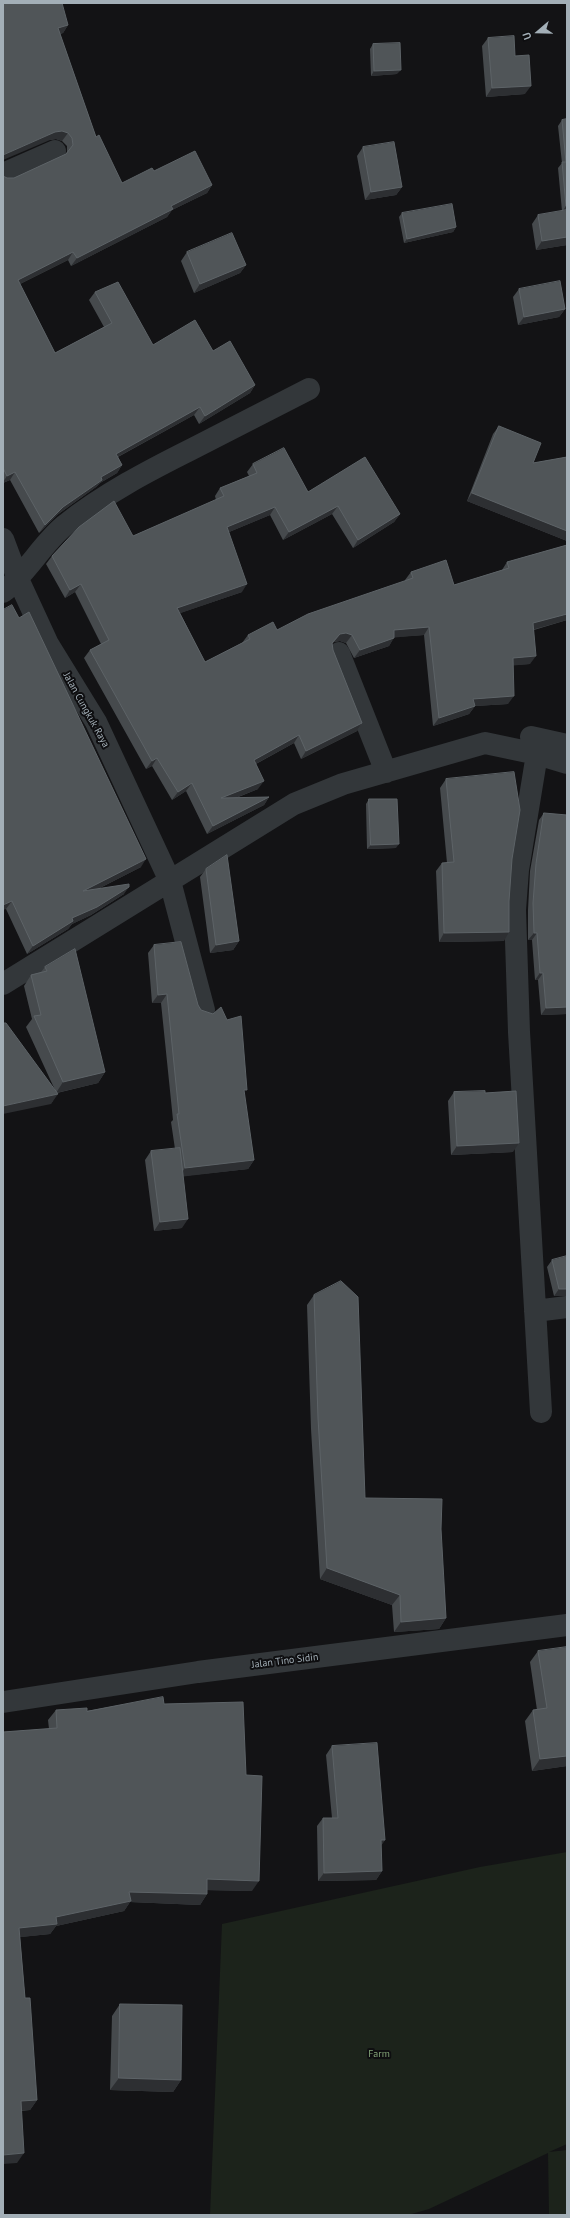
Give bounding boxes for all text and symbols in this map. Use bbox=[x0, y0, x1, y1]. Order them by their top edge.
north arrow bbox=[518, 12, 558, 52]
text: U bbox=[519, 30, 534, 42]
street label: Jalan Cungkuk Raya bbox=[60, 670, 112, 750]
street label: Jalan Tino Sidin bbox=[251, 1651, 319, 1671]
park label: Farm bbox=[368, 2048, 390, 2060]

